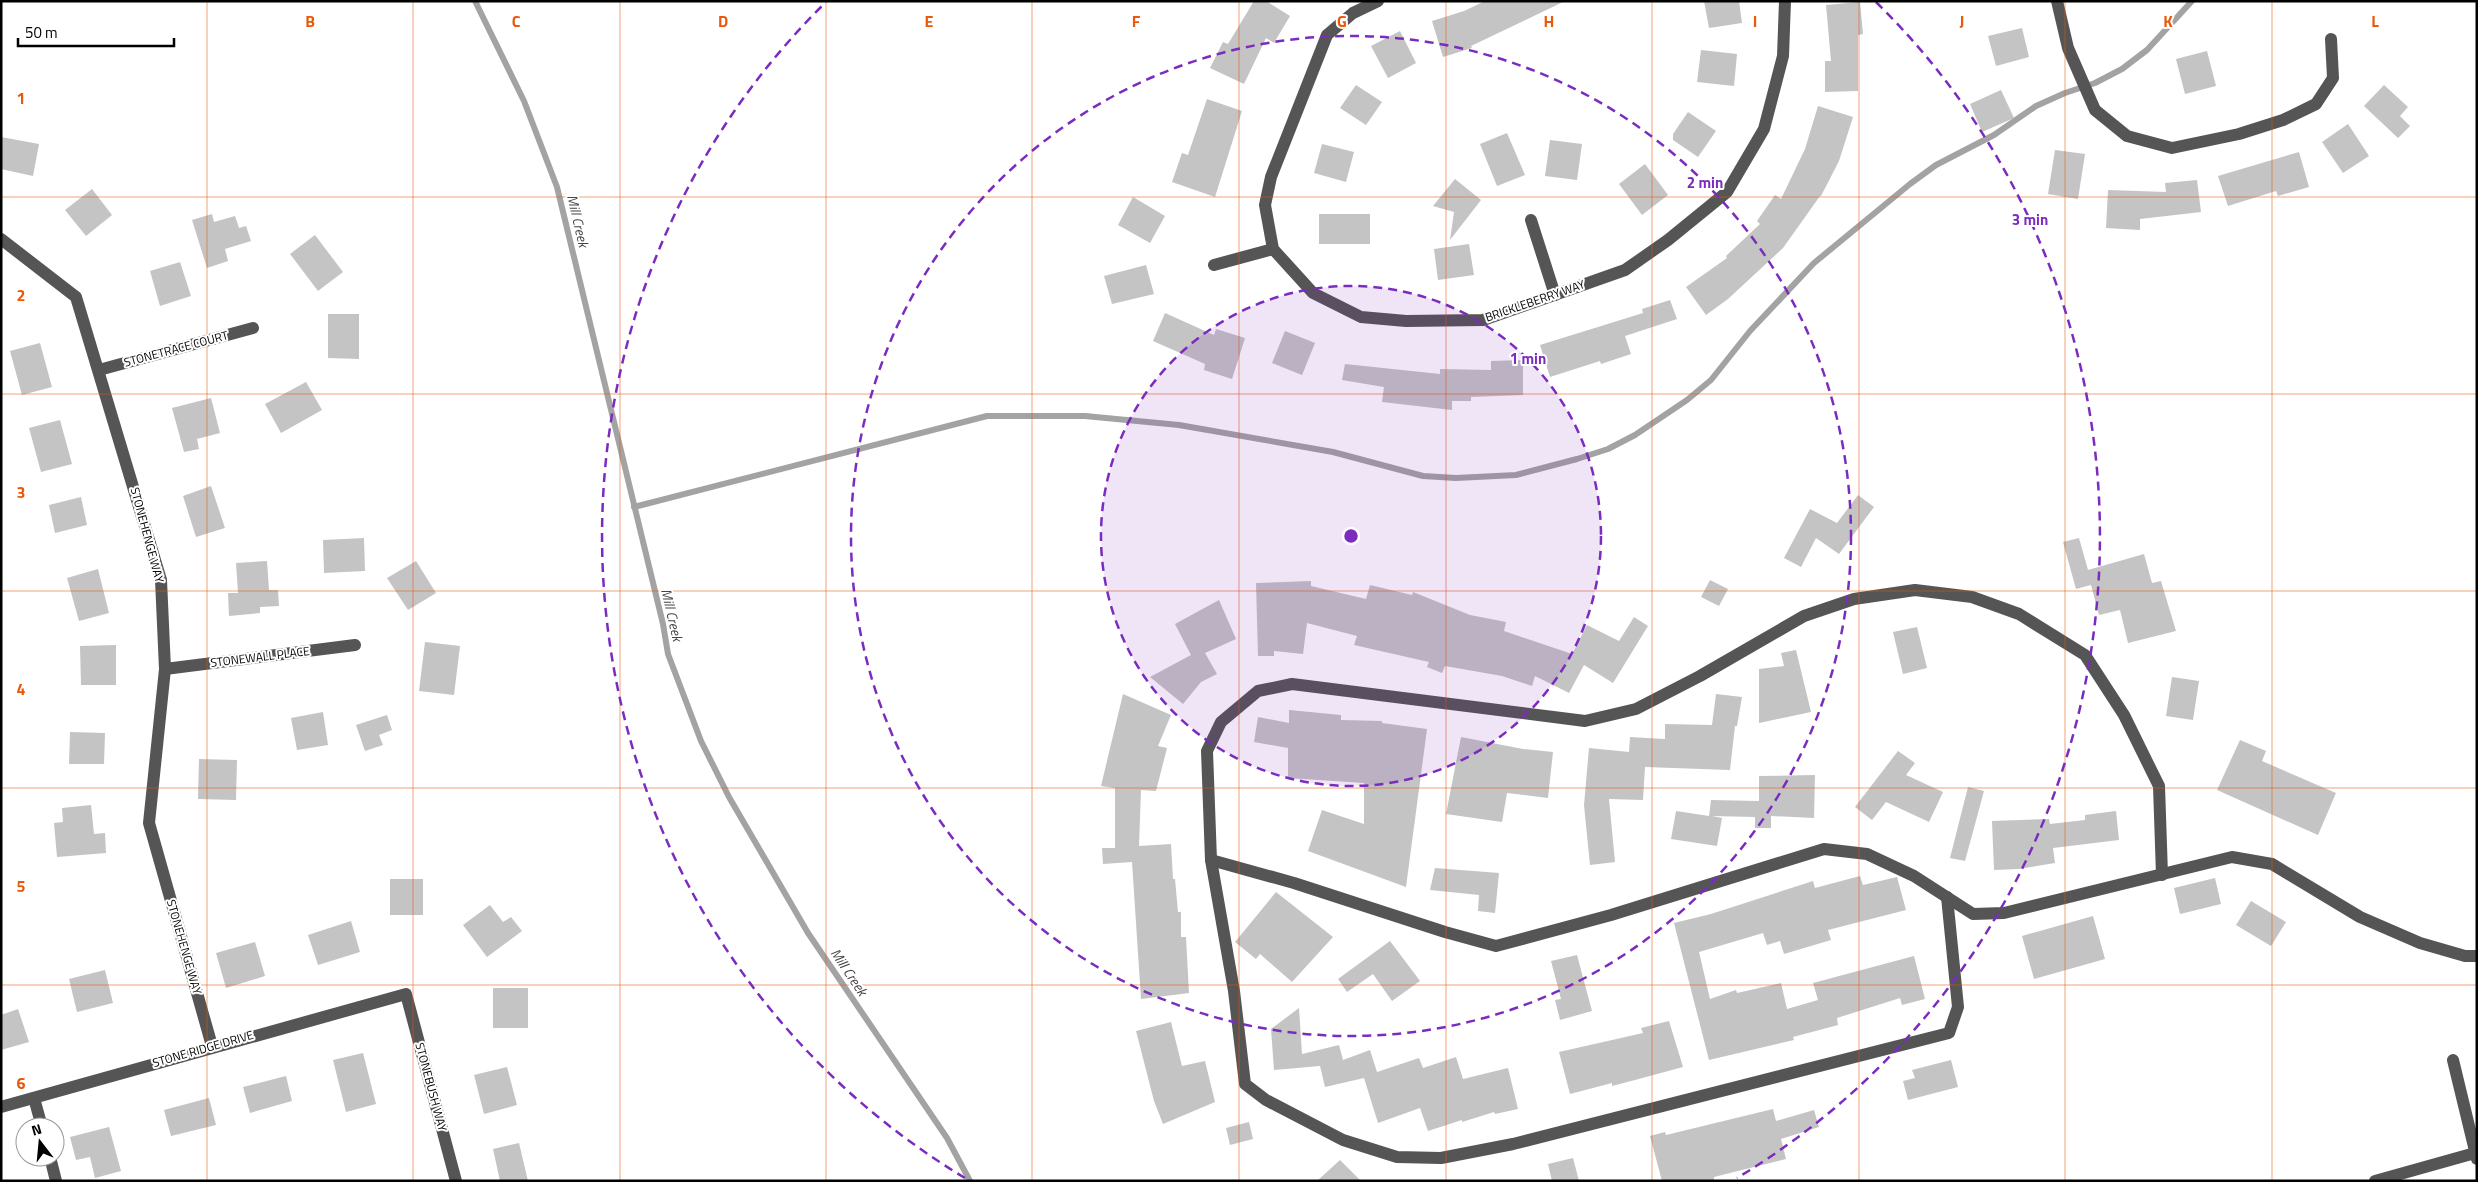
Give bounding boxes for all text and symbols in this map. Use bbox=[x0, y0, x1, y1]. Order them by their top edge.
text: B bbox=[305, 9, 315, 33]
text: C bbox=[512, 9, 521, 33]
text: D bbox=[718, 9, 728, 33]
text: E bbox=[925, 9, 934, 33]
text: F bbox=[1132, 9, 1141, 33]
text: G bbox=[1337, 9, 1347, 33]
text: H bbox=[1544, 9, 1554, 33]
text: I bbox=[1753, 9, 1757, 33]
text: J bbox=[1960, 9, 1964, 33]
text: K bbox=[2163, 9, 2173, 33]
text: L bbox=[2371, 9, 2379, 33]
scale bar bbox=[18, 15, 174, 47]
text: 50 m bbox=[25, 21, 58, 44]
text: 1 bbox=[17, 86, 25, 110]
text: 2 min bbox=[1687, 171, 1723, 194]
water label: Mill Creek bbox=[562, 193, 595, 251]
text: 3 min bbox=[2012, 208, 2048, 231]
street label: BRICKLEBERRY WAY bbox=[1482, 274, 1588, 327]
text: 2 bbox=[17, 283, 25, 307]
street label: STONETRACE COURT bbox=[122, 325, 231, 372]
text: 1 min bbox=[1510, 347, 1546, 370]
text: 3 bbox=[17, 480, 25, 504]
street label: STONEHENGE WAY bbox=[126, 485, 170, 585]
centre of rings bbox=[1342, 527, 1360, 545]
water label: Mill Creek bbox=[656, 587, 689, 645]
street label: STONEWALL PLACE bbox=[209, 641, 311, 672]
text: 4 bbox=[17, 677, 26, 701]
text: 5 bbox=[17, 874, 26, 898]
street label: STONEHENGE WAY bbox=[162, 897, 207, 997]
water label: Mill Creek bbox=[826, 944, 874, 1001]
street label: STONE RIDGE DRIVE bbox=[150, 1025, 256, 1072]
street label: STONEBUSH WAY bbox=[411, 1040, 453, 1134]
text: 6 bbox=[17, 1071, 26, 1095]
north arrow bbox=[15, 1117, 65, 1167]
text: N bbox=[29, 1118, 44, 1140]

